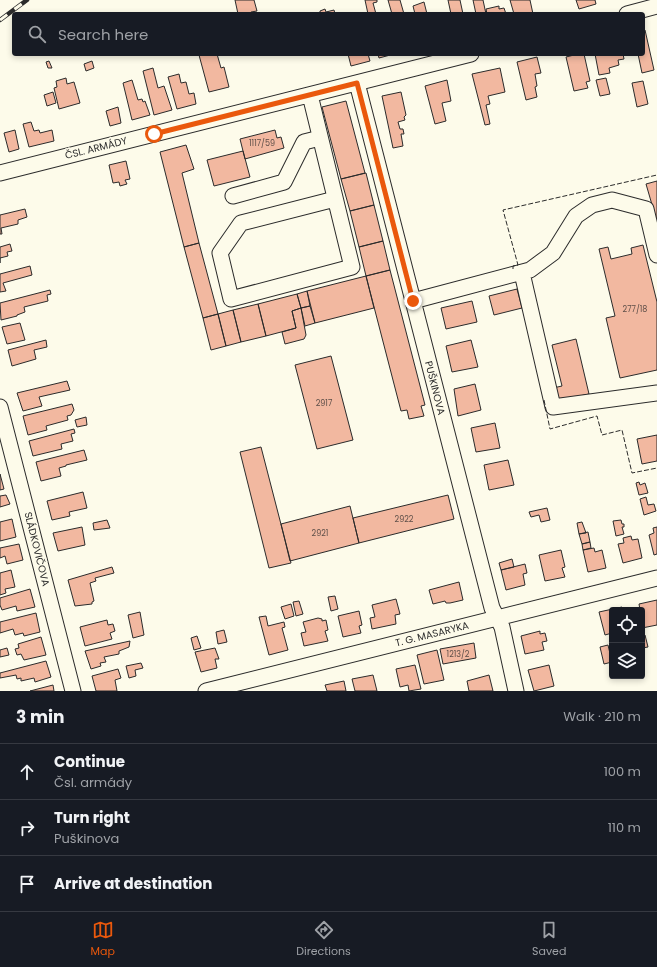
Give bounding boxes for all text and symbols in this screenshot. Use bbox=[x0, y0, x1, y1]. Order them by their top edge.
search box bbox=[12, 12, 645, 56]
icon: search bbox=[26, 23, 48, 45]
text: Search here bbox=[58, 24, 148, 45]
route start bbox=[145, 125, 163, 143]
street label: ČSL. ARMÁDY bbox=[63, 133, 129, 163]
house number: 1117/59 bbox=[249, 138, 275, 149]
route end bbox=[404, 292, 422, 310]
house number: 277/18 bbox=[623, 304, 647, 315]
street label: PUŠKINOVA bbox=[421, 359, 449, 417]
house number: 2917 bbox=[316, 398, 333, 409]
street label: SLÁDKOVIČOVA bbox=[21, 510, 54, 588]
house number: 2922 bbox=[395, 514, 414, 525]
house number: 2921 bbox=[312, 528, 328, 539]
map controls bbox=[609, 607, 645, 679]
button: locate bbox=[609, 607, 645, 643]
street label: T. G. MASARYKA bbox=[394, 618, 471, 650]
button: layers bbox=[609, 643, 645, 679]
house number: 1213/2 bbox=[447, 649, 470, 660]
text: 3 min bbox=[16, 705, 64, 729]
text: Walk · 210 m bbox=[563, 707, 641, 726]
text: Continue bbox=[54, 751, 125, 772]
icon: ahead bbox=[16, 761, 38, 783]
text: 100 m bbox=[604, 762, 641, 781]
text: Čsl. armády bbox=[54, 773, 132, 792]
text: Turn right bbox=[54, 807, 130, 828]
icon: right bbox=[16, 817, 38, 839]
text: 110 m bbox=[608, 818, 641, 837]
text: Puškinova bbox=[54, 829, 119, 848]
icon: arrive bbox=[16, 873, 38, 895]
text: Arrive at destination bbox=[54, 873, 212, 894]
tab: Map bbox=[91, 919, 115, 960]
tab: Directions bbox=[296, 919, 351, 960]
tab: Saved bbox=[532, 919, 566, 960]

